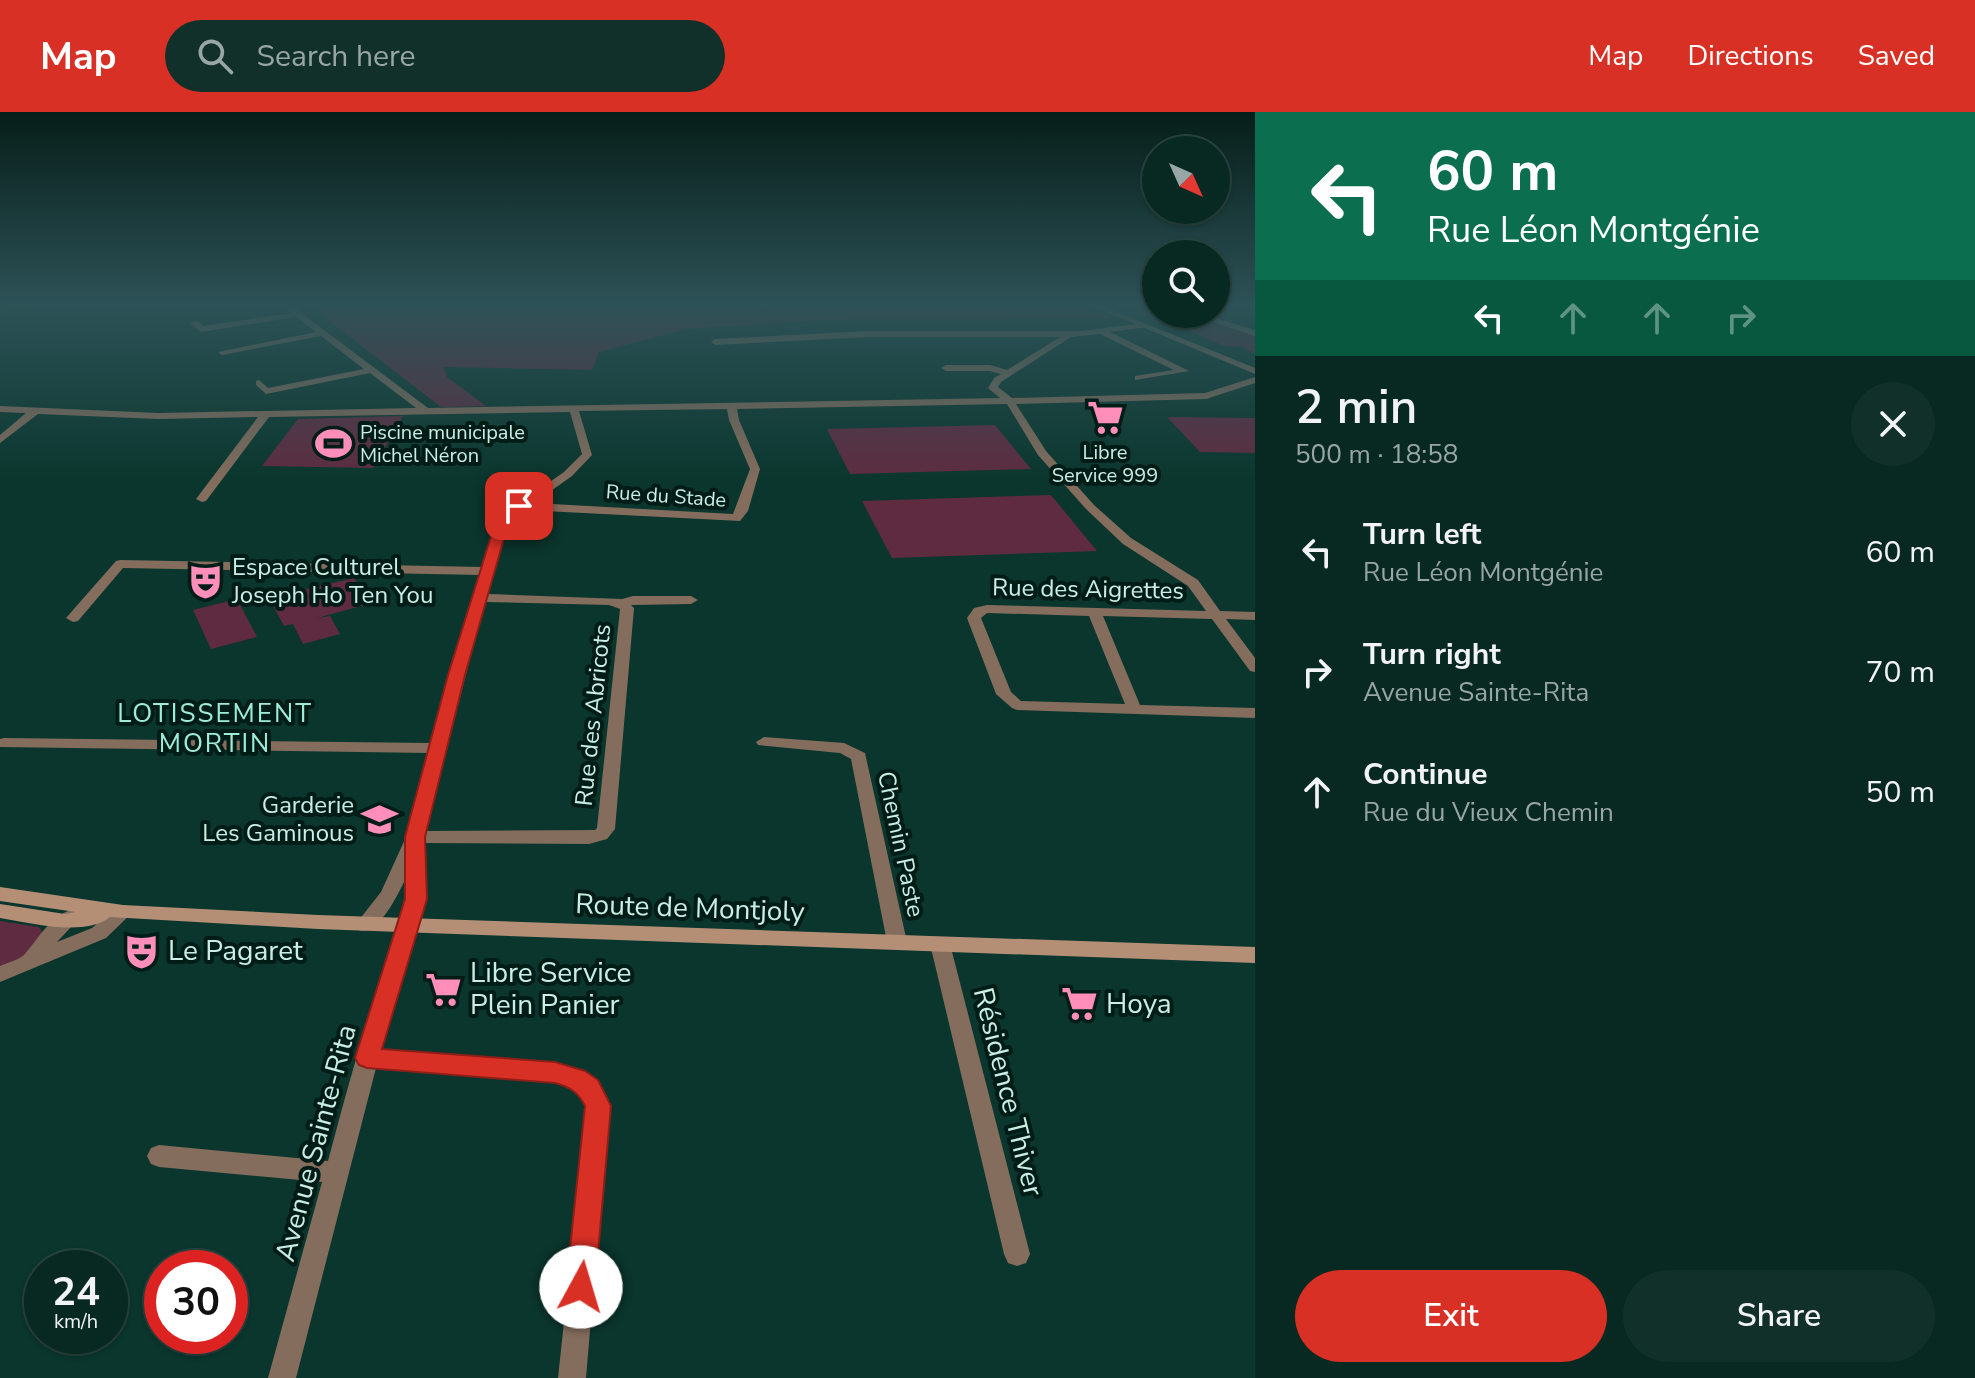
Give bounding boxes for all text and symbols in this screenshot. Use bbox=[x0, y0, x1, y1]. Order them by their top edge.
search box bbox=[165, 20, 725, 92]
text: Map bbox=[40, 31, 117, 82]
icon: search bbox=[193, 34, 237, 78]
text: Search here bbox=[257, 36, 416, 77]
text: Map bbox=[1588, 37, 1643, 75]
text: Directions bbox=[1687, 37, 1814, 75]
text: Saved bbox=[1858, 37, 1935, 75]
text: 60 m bbox=[1427, 133, 1558, 210]
north arrow bbox=[1142, 136, 1230, 224]
map controls bbox=[1142, 136, 1230, 328]
icon: left bbox=[1295, 144, 1399, 248]
text: Rue Léon Montgénie bbox=[1427, 206, 1760, 255]
button: search bbox=[1142, 240, 1230, 328]
icon: left bbox=[1467, 296, 1511, 340]
icon: ahead bbox=[1551, 296, 1595, 340]
icon: ahead bbox=[1635, 296, 1679, 340]
icon: right bbox=[1719, 296, 1763, 340]
text: 2 min bbox=[1295, 374, 1417, 440]
button: close bbox=[1851, 382, 1935, 466]
supermarket icon: Libre Service 999 bbox=[1086, 398, 1124, 436]
place label: Piscine municipale Michel Néron bbox=[360, 419, 525, 469]
sports icon: Piscine municipale Michel Néron bbox=[315, 424, 353, 462]
text: 500 m · 18:58 bbox=[1295, 437, 1458, 472]
place label: Libre Service 999 bbox=[1052, 439, 1158, 489]
pin bbox=[485, 472, 553, 540]
street label: Rue du Stade bbox=[605, 478, 727, 514]
icon: arrive bbox=[497, 484, 541, 528]
text: Turn left bbox=[1363, 514, 1481, 555]
icon: left bbox=[1295, 530, 1339, 574]
text: 60 m bbox=[1866, 532, 1935, 573]
place label: Espace Culturel Joseph Ho Ten You bbox=[231, 551, 433, 611]
text: Rue Léon Montgénie bbox=[1363, 555, 1603, 590]
theatre icon: Espace Culturel Joseph Ho Ten You bbox=[187, 562, 225, 600]
street label: Rue des Aigrettes bbox=[992, 571, 1184, 607]
street label: Rue des Abricots bbox=[568, 623, 618, 807]
text: Turn right bbox=[1363, 634, 1501, 675]
icon: right bbox=[1295, 650, 1339, 694]
text: 70 m bbox=[1866, 652, 1935, 693]
text: Avenue Sainte-Rita bbox=[1363, 675, 1589, 710]
district label: LOTISSEMENT MORTIN bbox=[117, 696, 313, 761]
text: Continue bbox=[1363, 754, 1488, 795]
street label: Chemin Paste bbox=[870, 768, 932, 920]
icon: ahead bbox=[1295, 770, 1339, 814]
text: 50 m bbox=[1866, 772, 1935, 813]
place label: Garderie Les Gaminous bbox=[202, 789, 354, 849]
text: Rue du Vieux Chemin bbox=[1363, 795, 1614, 830]
school or university icon: Garderie Les Gaminous bbox=[361, 800, 399, 838]
street label: Route de Montjoly bbox=[575, 885, 806, 931]
theatre icon: Le Pagaret bbox=[123, 932, 161, 970]
place label: Le Pagaret bbox=[168, 932, 303, 970]
place label: Libre Service Plein Panier bbox=[470, 954, 631, 1024]
supermarket icon: Libre Service Plein Panier bbox=[425, 970, 463, 1008]
street label: Résidence Thiver bbox=[964, 984, 1052, 1200]
supermarket icon: Hoya bbox=[1061, 985, 1099, 1023]
place label: Hoya bbox=[1106, 985, 1172, 1023]
street label: Avenue Sainte-Rita bbox=[266, 1020, 366, 1266]
position arrow bbox=[539, 1245, 623, 1329]
speed limit sign: 30 bbox=[144, 1250, 248, 1354]
text: 24 bbox=[52, 1265, 100, 1319]
button: Exit bbox=[1295, 1270, 1607, 1362]
button: Share bbox=[1623, 1270, 1935, 1362]
text: km/h bbox=[54, 1308, 98, 1335]

